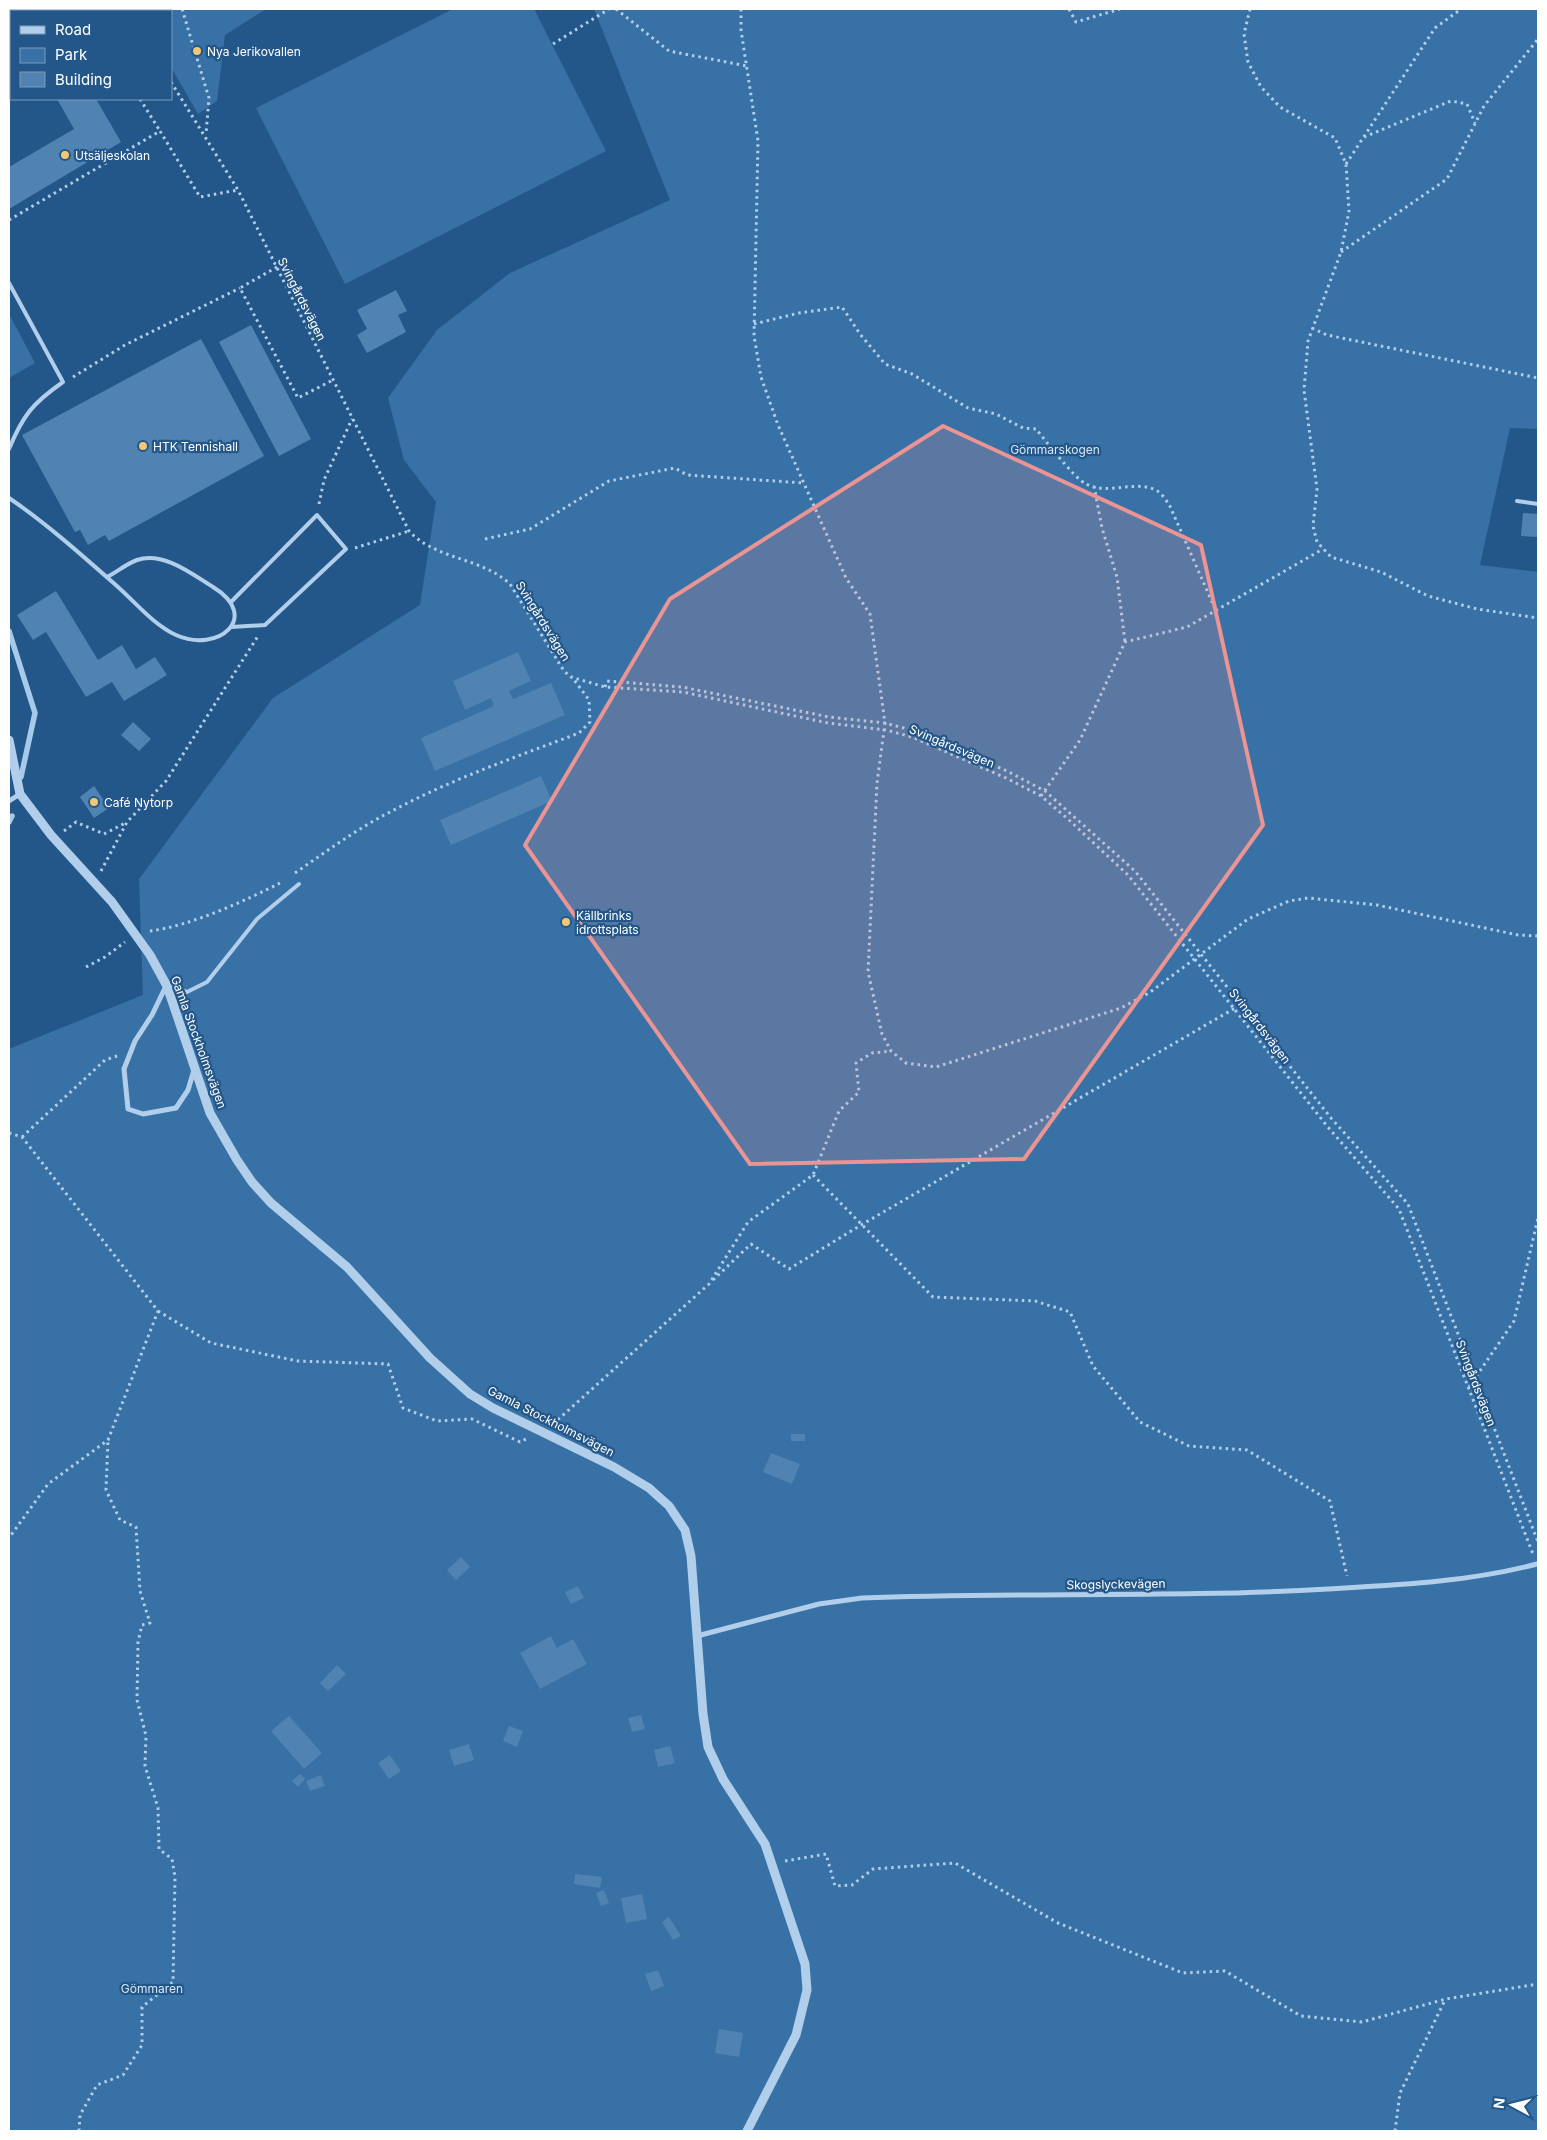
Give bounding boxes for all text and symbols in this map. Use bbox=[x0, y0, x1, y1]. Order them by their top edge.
legend bbox=[10, 10, 172, 100]
text: Road bbox=[55, 20, 91, 39]
place label: Nya Jerikovallen bbox=[207, 44, 301, 59]
text: Park bbox=[55, 45, 88, 64]
marker: Nya Jerikovallen bbox=[191, 45, 203, 57]
text: Building bbox=[55, 70, 112, 89]
place label: Utsäljeskolan bbox=[75, 148, 150, 163]
marker: Utsäljeskolan bbox=[59, 149, 71, 161]
street label: Svingårdsvägen bbox=[275, 255, 329, 343]
place label: HTK Tennishall bbox=[153, 439, 238, 454]
marker: HTK Tennishall bbox=[137, 440, 149, 452]
park label: Gömmarskogen bbox=[1010, 442, 1100, 457]
street label: Svingårdsvägen bbox=[512, 578, 574, 664]
street label: Svingårdsvägen bbox=[907, 721, 997, 771]
place label: Café Nytorp bbox=[104, 795, 173, 810]
marker: Café Nytorp bbox=[88, 796, 100, 808]
place label: Källbrinks idrottsplats bbox=[576, 908, 639, 937]
marker: Källbrinks idrottsplats bbox=[560, 916, 572, 928]
street label: Gamla Stockholmsvägen bbox=[168, 974, 230, 1110]
street label: Svingårdsvägen bbox=[1226, 985, 1294, 1067]
street label: Svingårdsvägen bbox=[1453, 1338, 1499, 1428]
street label: Gamla Stockholmsvägen bbox=[485, 1382, 617, 1460]
street label: Skogslyckevägen bbox=[1066, 1576, 1166, 1592]
park label: Gömmaren bbox=[121, 1981, 183, 1996]
north arrow bbox=[1487, 2080, 1537, 2130]
text: N bbox=[1490, 2097, 1508, 2110]

